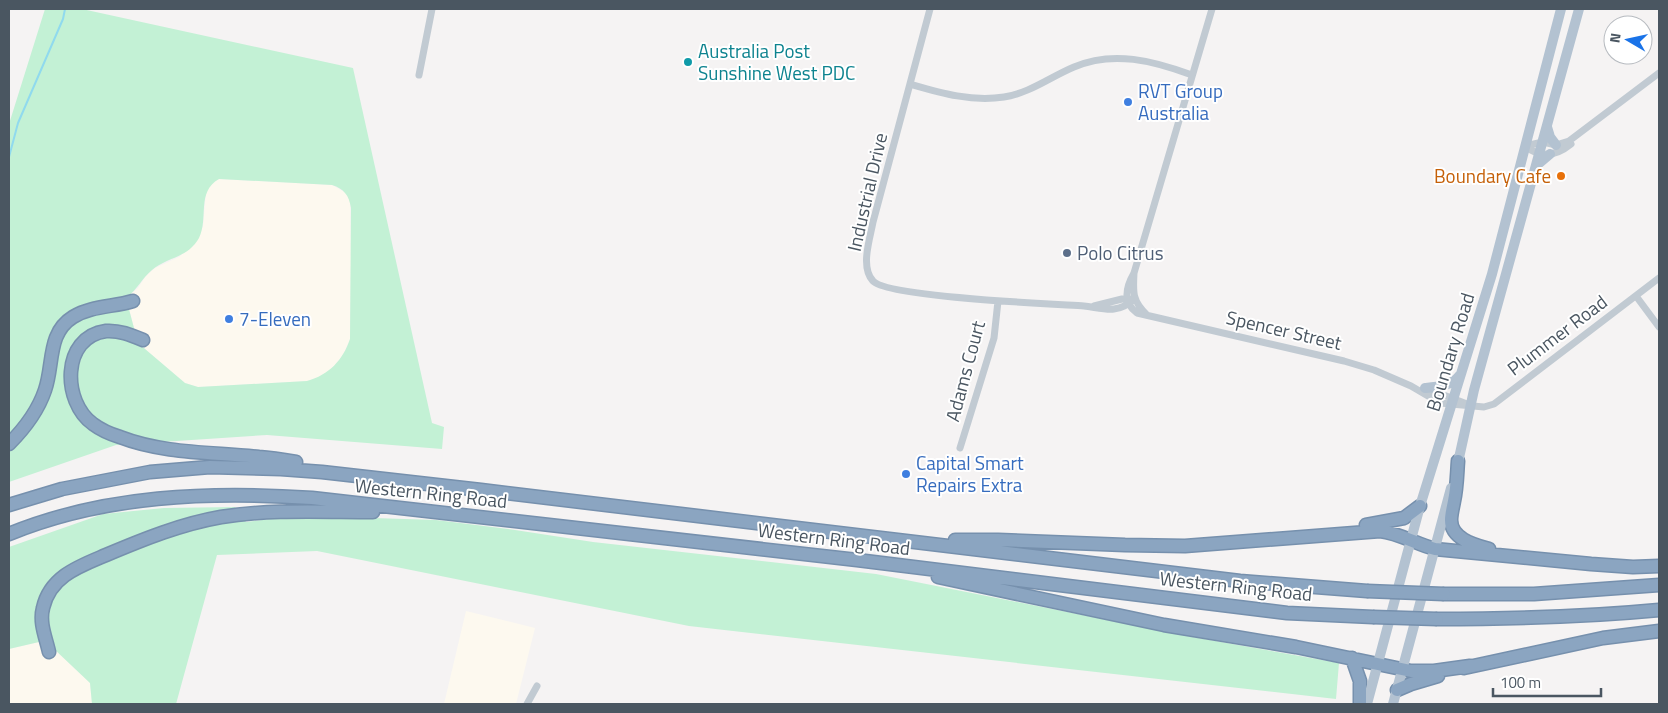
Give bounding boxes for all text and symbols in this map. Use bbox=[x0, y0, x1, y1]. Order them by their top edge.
north arrow bbox=[1603, 15, 1653, 65]
text: N bbox=[1604, 31, 1626, 44]
place label: Australia Post Sunshine West PDC bbox=[698, 36, 855, 87]
marker: Australia Post Sunshine West PDC bbox=[682, 56, 694, 68]
place label: RVT Group Australia bbox=[1138, 76, 1223, 127]
marker: RVT Group Australia bbox=[1122, 96, 1134, 108]
street label: Industrial Drive bbox=[839, 130, 894, 254]
place label: Boundary Cafe bbox=[1434, 161, 1551, 190]
marker: Boundary Cafe bbox=[1555, 170, 1567, 182]
place label: Polo Citrus bbox=[1077, 238, 1164, 267]
marker: Polo Citrus bbox=[1061, 247, 1073, 259]
street label: Plummer Road bbox=[1500, 287, 1613, 382]
street label: Boundary Road bbox=[1418, 289, 1481, 415]
street label: Spencer Street bbox=[1224, 302, 1345, 357]
place label: 7-Eleven bbox=[239, 304, 311, 333]
marker: 7-Eleven bbox=[223, 313, 235, 325]
street label: Adams Court bbox=[937, 317, 992, 424]
place label: Capital Smart Repairs Extra bbox=[916, 448, 1024, 499]
marker: Capital Smart Repairs Extra bbox=[900, 468, 912, 480]
street label: Western Ring Road bbox=[353, 470, 509, 515]
street label: Western Ring Road bbox=[756, 515, 912, 562]
street label: Western Ring Road bbox=[1158, 563, 1314, 608]
scale bar bbox=[1493, 666, 1600, 698]
text: 100 m bbox=[1500, 671, 1541, 694]

